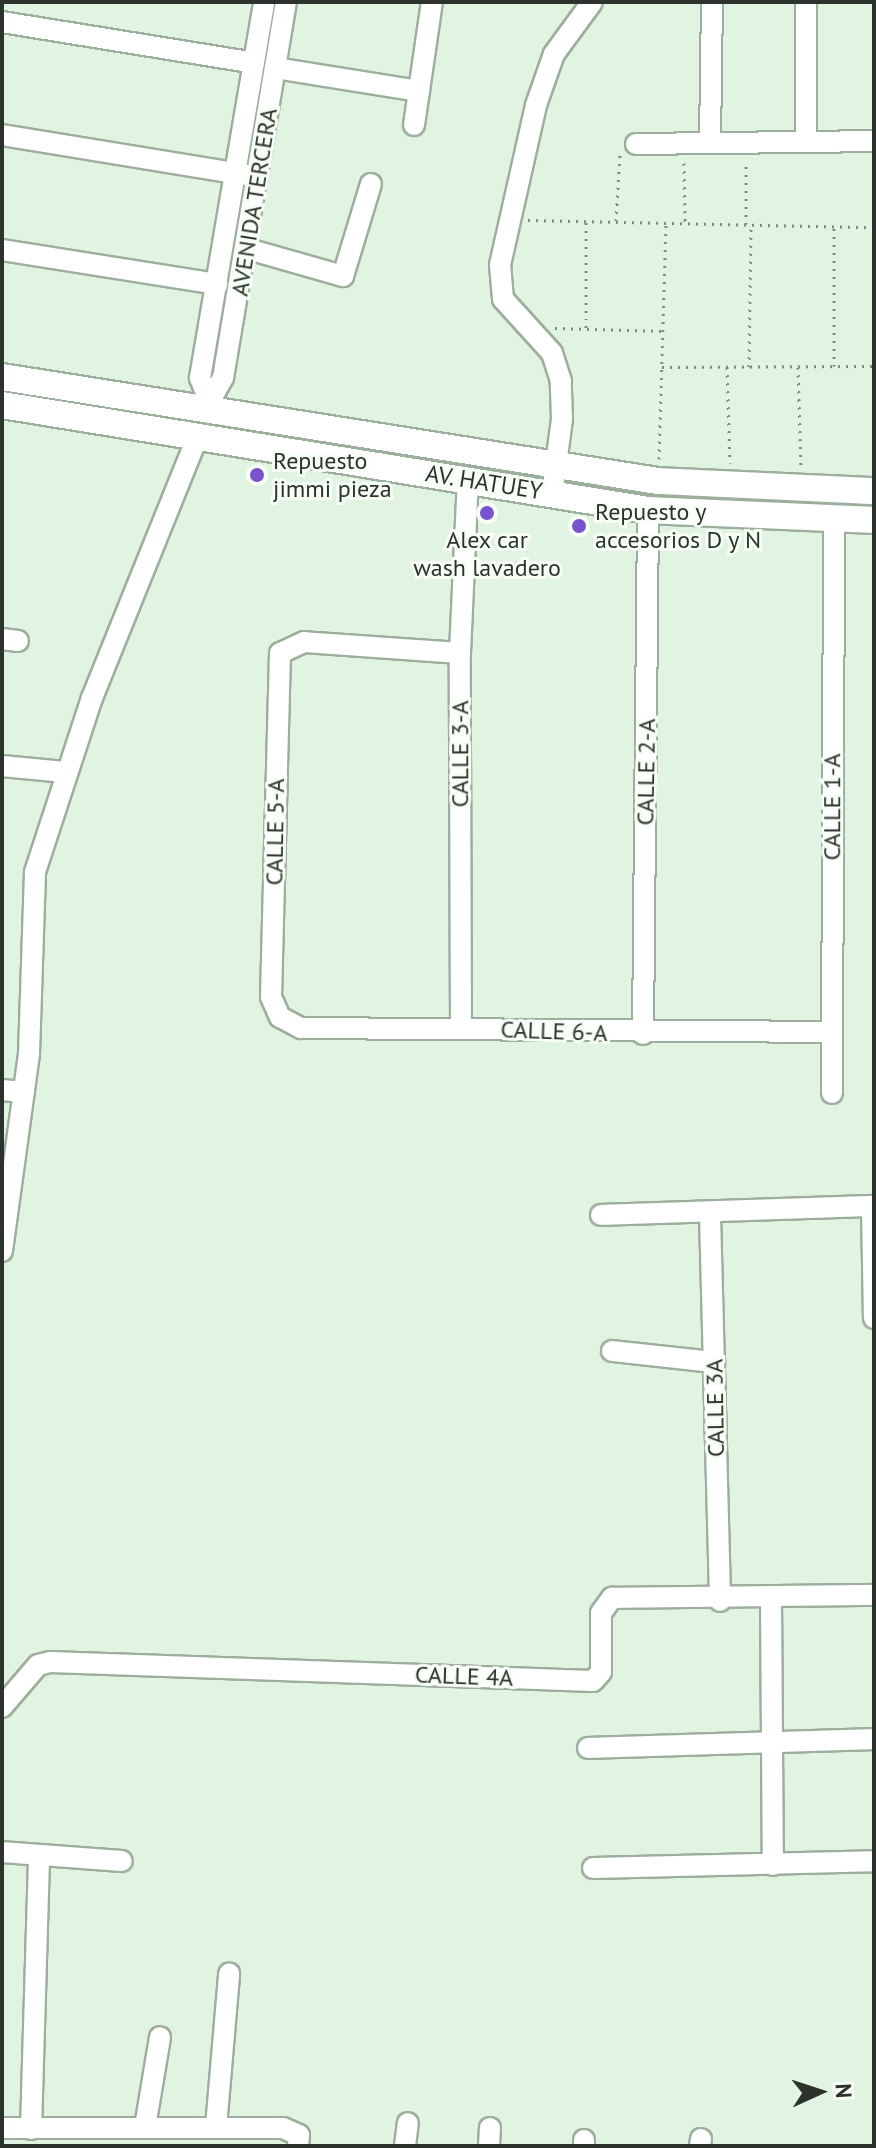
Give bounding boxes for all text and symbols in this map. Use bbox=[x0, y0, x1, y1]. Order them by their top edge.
street label: AVENIDA TERCERA bbox=[225, 105, 283, 299]
place label: Repuesto jimmi pieza bbox=[273, 447, 392, 503]
street label: AV. HATUEY bbox=[423, 458, 545, 506]
marker: Repuesto jimmi pieza bbox=[248, 466, 266, 484]
place label: Repuesto y accesorios D y N bbox=[595, 498, 762, 554]
marker: Alex car wash lavadero bbox=[478, 504, 496, 522]
marker: Repuesto y accesorios D y N bbox=[570, 517, 588, 535]
place label: Alex car wash lavadero bbox=[413, 526, 561, 582]
street label: CALLE 3-A bbox=[446, 701, 474, 807]
street label: CALLE 2-A bbox=[631, 718, 661, 826]
street label: CALLE 1-A bbox=[818, 754, 846, 860]
street label: CALLE 5-A bbox=[260, 778, 290, 886]
street label: CALLE 6-A bbox=[500, 1015, 608, 1047]
street label: CALLE 3A bbox=[700, 1359, 730, 1457]
street label: CALLE 4A bbox=[414, 1660, 514, 1692]
north arrow bbox=[780, 2052, 860, 2132]
text: N bbox=[830, 2083, 858, 2099]

